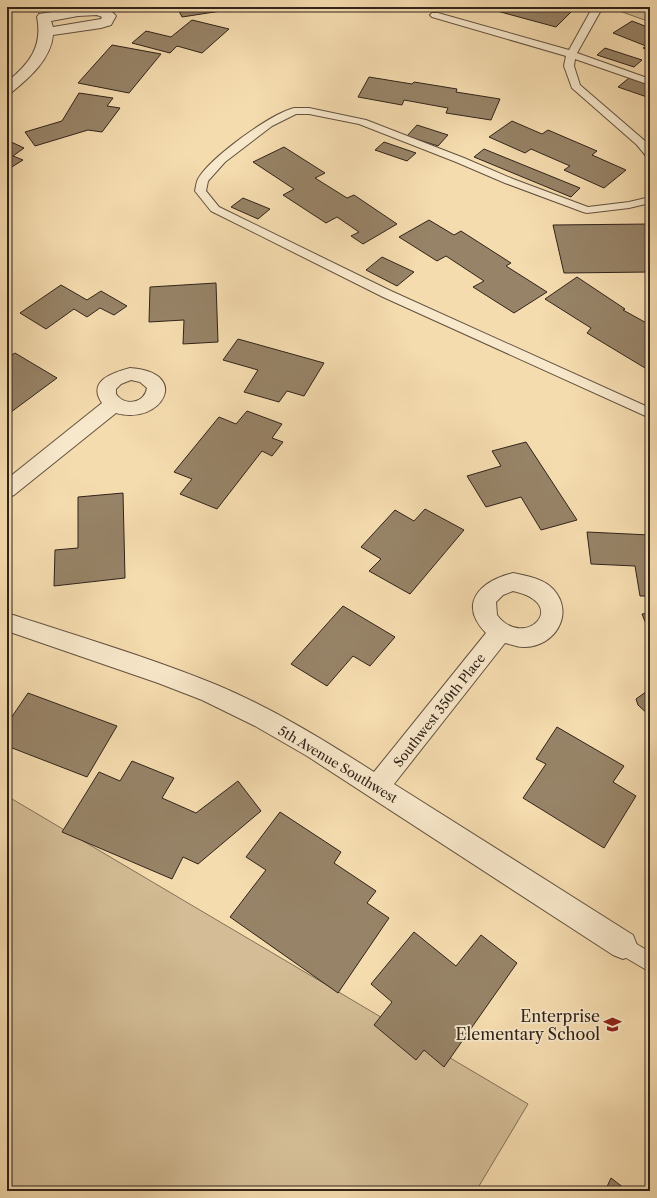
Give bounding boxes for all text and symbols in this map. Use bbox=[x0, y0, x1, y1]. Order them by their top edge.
street label: Southwest 350th Place bbox=[390, 650, 488, 770]
street label: 5th Avenue Southwest bbox=[275, 722, 401, 806]
place label: Enterprise Elementary School bbox=[456, 1006, 600, 1044]
school or university icon: Enterprise Elementary School bbox=[603, 1015, 623, 1035]

